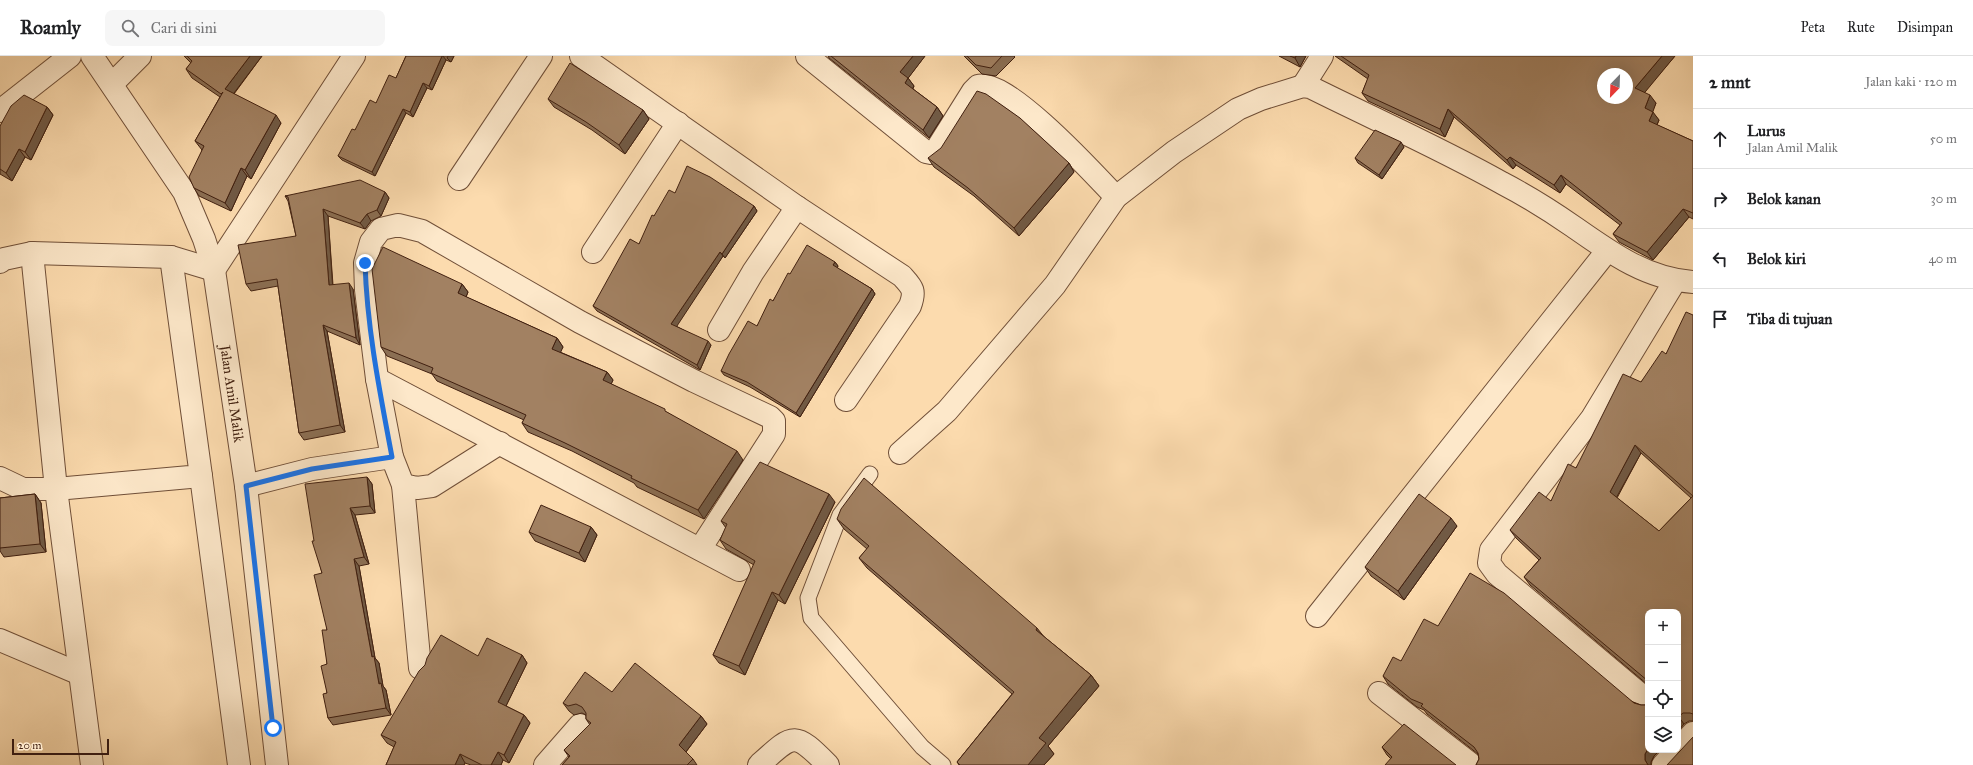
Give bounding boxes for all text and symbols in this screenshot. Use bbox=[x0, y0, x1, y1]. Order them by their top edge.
search box bbox=[105, 10, 385, 46]
text: Roamly bbox=[20, 16, 81, 39]
icon: search bbox=[119, 17, 141, 39]
text: Cari di sini bbox=[151, 19, 217, 37]
text: Peta bbox=[1801, 19, 1825, 36]
text: Rute bbox=[1847, 19, 1875, 36]
text: Disimpan bbox=[1897, 19, 1953, 36]
north arrow bbox=[1597, 68, 1633, 104]
text: 2 mnt bbox=[1709, 72, 1750, 93]
text: Jalan kaki · 120 m bbox=[1865, 74, 1957, 90]
text: Lurus bbox=[1747, 122, 1785, 140]
icon: ahead bbox=[1709, 128, 1731, 150]
text: 50 m bbox=[1930, 131, 1957, 147]
text: Jalan Amil Malik bbox=[1747, 140, 1838, 156]
icon: right bbox=[1709, 188, 1731, 210]
text: Belok kanan bbox=[1747, 190, 1821, 208]
text: 30 m bbox=[1931, 191, 1957, 207]
icon: left bbox=[1709, 248, 1731, 270]
text: Belok kiri bbox=[1747, 250, 1806, 268]
text: 40 m bbox=[1928, 251, 1957, 267]
route end bbox=[356, 254, 374, 272]
icon: arrive bbox=[1709, 308, 1731, 330]
text: Tiba di tujuan bbox=[1747, 310, 1832, 328]
street label: Jalan Amil Malik bbox=[215, 342, 248, 444]
map controls bbox=[1645, 609, 1681, 753]
button: + bbox=[1645, 609, 1681, 645]
button: − bbox=[1645, 645, 1681, 681]
button: locate bbox=[1645, 681, 1681, 717]
button: layers bbox=[1645, 717, 1681, 753]
route start bbox=[264, 719, 282, 737]
scale bar bbox=[12, 737, 109, 756]
text: 20 m bbox=[18, 739, 41, 752]

